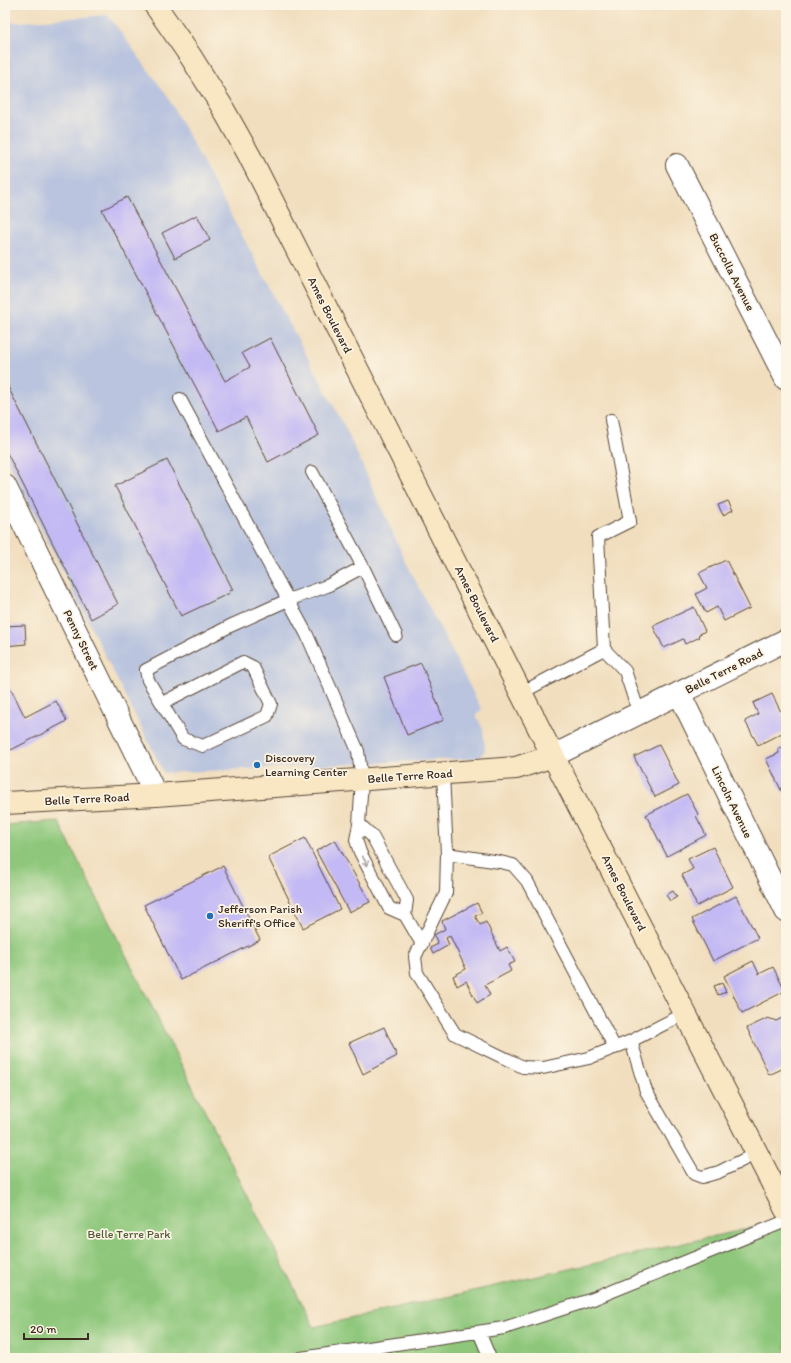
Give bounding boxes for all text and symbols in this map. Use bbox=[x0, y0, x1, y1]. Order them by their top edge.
street label: Buccolla Avenue bbox=[706, 231, 758, 313]
street label: Ames Boulevard bbox=[305, 275, 355, 356]
street label: Ames Boulevard bbox=[452, 564, 502, 645]
street label: Penny Street bbox=[60, 607, 102, 673]
street label: Belle Terre Road bbox=[683, 645, 766, 697]
place label: Discovery Learning Center bbox=[265, 751, 348, 779]
marker: Discovery Learning Center bbox=[252, 760, 262, 770]
street label: Lincoln Avenue bbox=[708, 764, 756, 841]
street label: Belle Terre Road bbox=[367, 766, 454, 786]
street label: Belle Terre Road bbox=[44, 790, 131, 808]
street label: Ames Boulevard bbox=[599, 853, 649, 934]
one-way arrow bbox=[361, 855, 369, 867]
place label: Jefferson Parish Sheriff's Office bbox=[218, 902, 303, 930]
marker: Jefferson Parish Sheriff's Office bbox=[205, 911, 215, 921]
park label: Belle Terre Park bbox=[88, 1227, 171, 1241]
scale bar bbox=[24, 1315, 88, 1341]
text: 20 m bbox=[30, 1322, 57, 1336]

